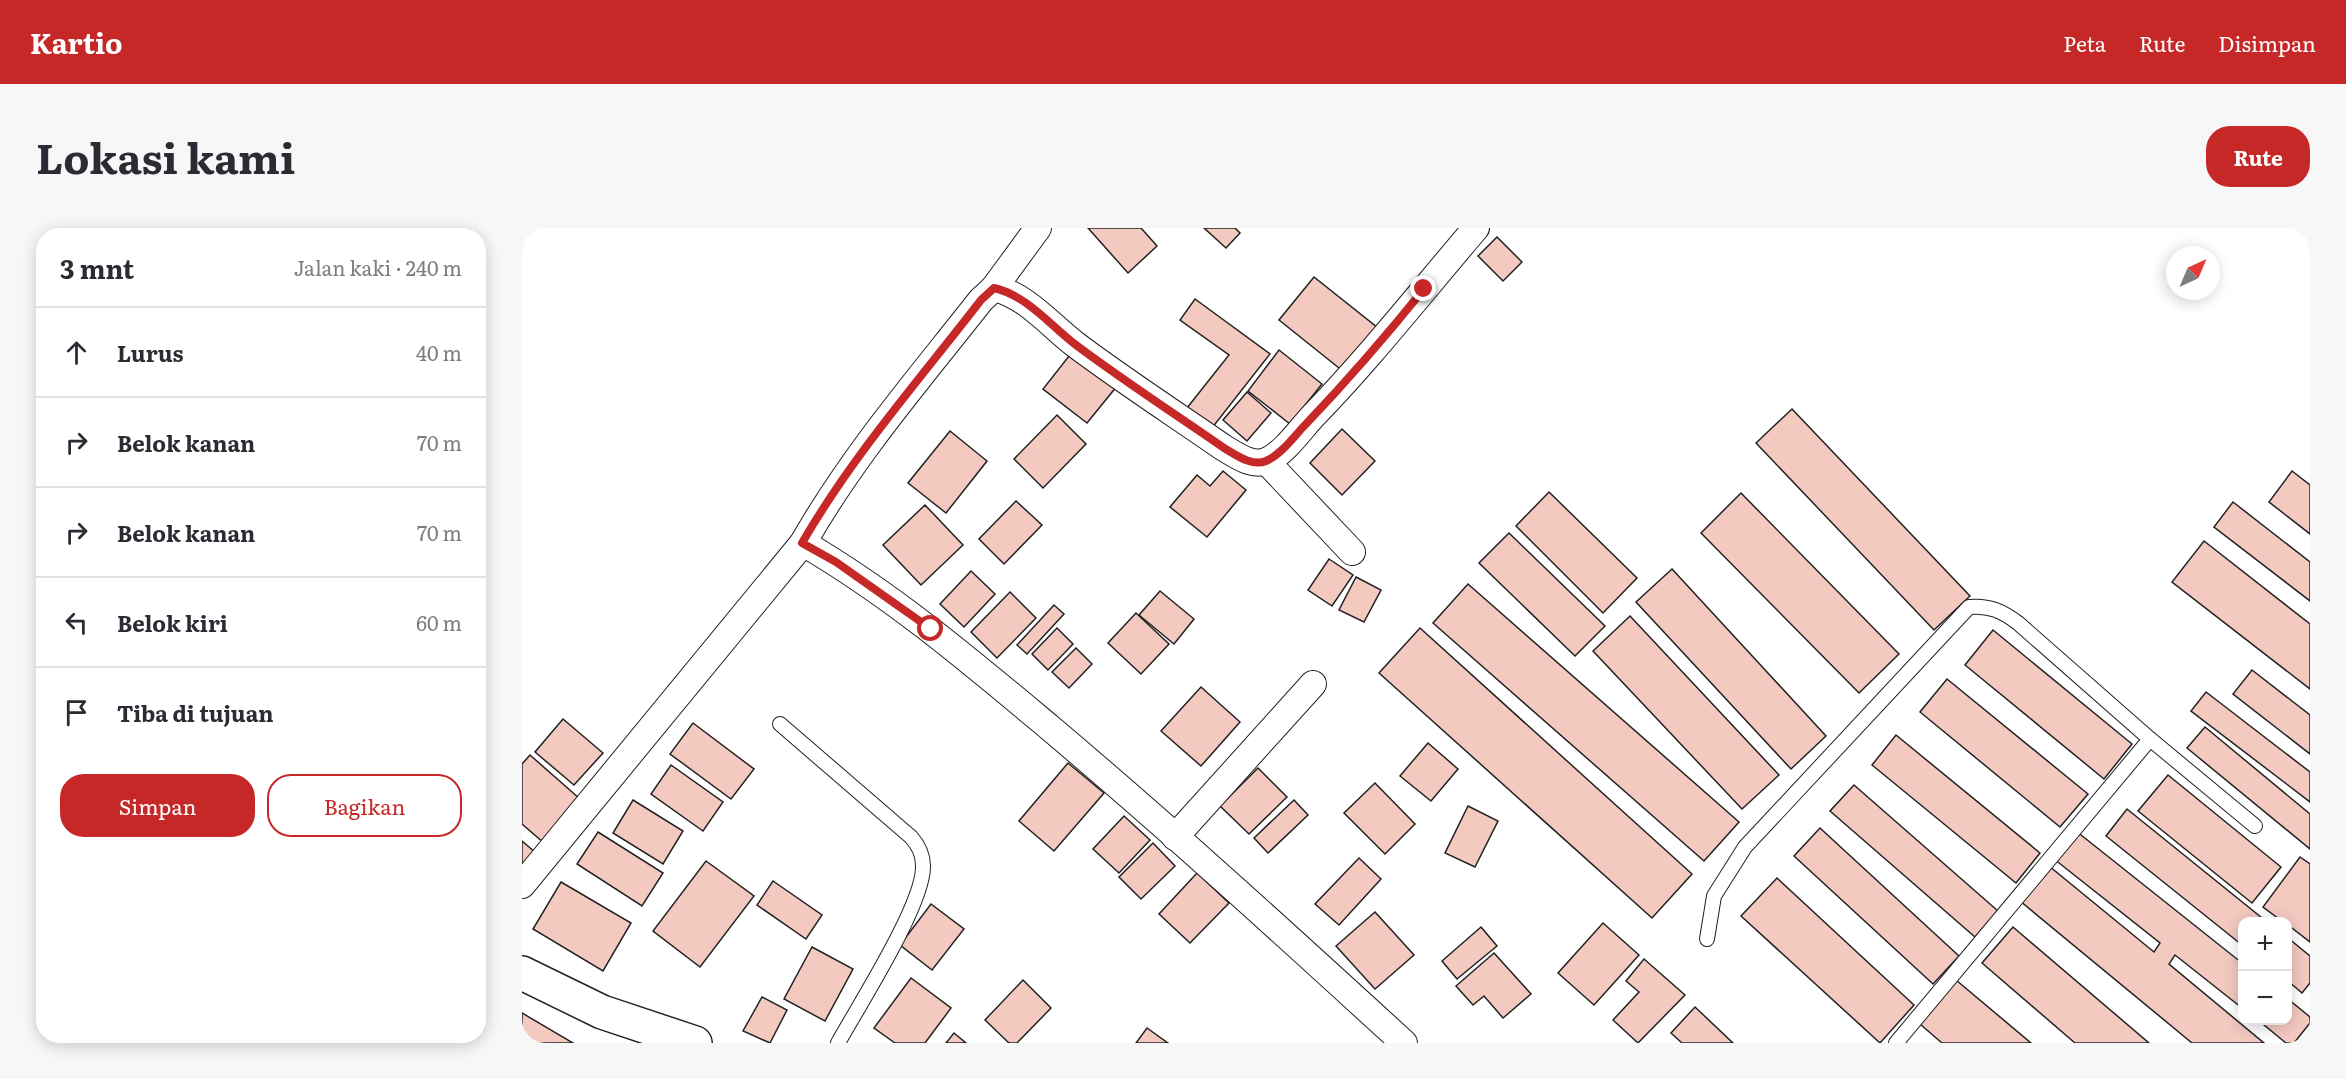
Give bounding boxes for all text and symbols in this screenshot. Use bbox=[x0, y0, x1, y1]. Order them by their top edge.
text: Kartio bbox=[30, 21, 123, 63]
text: Peta bbox=[2063, 27, 2106, 58]
text: Rute bbox=[2139, 27, 2185, 58]
text: Disimpan bbox=[2218, 27, 2316, 58]
text: Lokasi kami bbox=[36, 125, 295, 187]
button: Rute bbox=[2206, 126, 2310, 187]
north arrow bbox=[2166, 246, 2220, 300]
text: 3 mnt bbox=[60, 248, 134, 287]
text: Jalan kaki · 240 m bbox=[294, 252, 462, 282]
route end bbox=[1410, 275, 1436, 301]
icon: ahead bbox=[60, 336, 93, 369]
text: Lurus bbox=[117, 336, 184, 369]
text: 40 m bbox=[416, 337, 462, 367]
icon: right bbox=[60, 426, 93, 459]
text: Belok kanan bbox=[117, 426, 255, 459]
text: 70 m bbox=[417, 427, 462, 457]
icon: right bbox=[60, 516, 93, 549]
text: Belok kanan bbox=[117, 516, 255, 549]
text: 70 m bbox=[417, 517, 462, 547]
icon: left bbox=[60, 606, 93, 639]
text: Belok kiri bbox=[117, 606, 228, 639]
text: 60 m bbox=[416, 607, 462, 637]
route start bbox=[917, 615, 943, 641]
icon: arrive bbox=[60, 696, 93, 729]
text: Tiba di tujuan bbox=[117, 696, 273, 729]
button: Simpan bbox=[60, 774, 255, 837]
button: Bagikan bbox=[267, 774, 462, 837]
map controls bbox=[2238, 917, 2292, 1025]
button: + bbox=[2238, 917, 2292, 971]
button: − bbox=[2238, 971, 2292, 1025]

